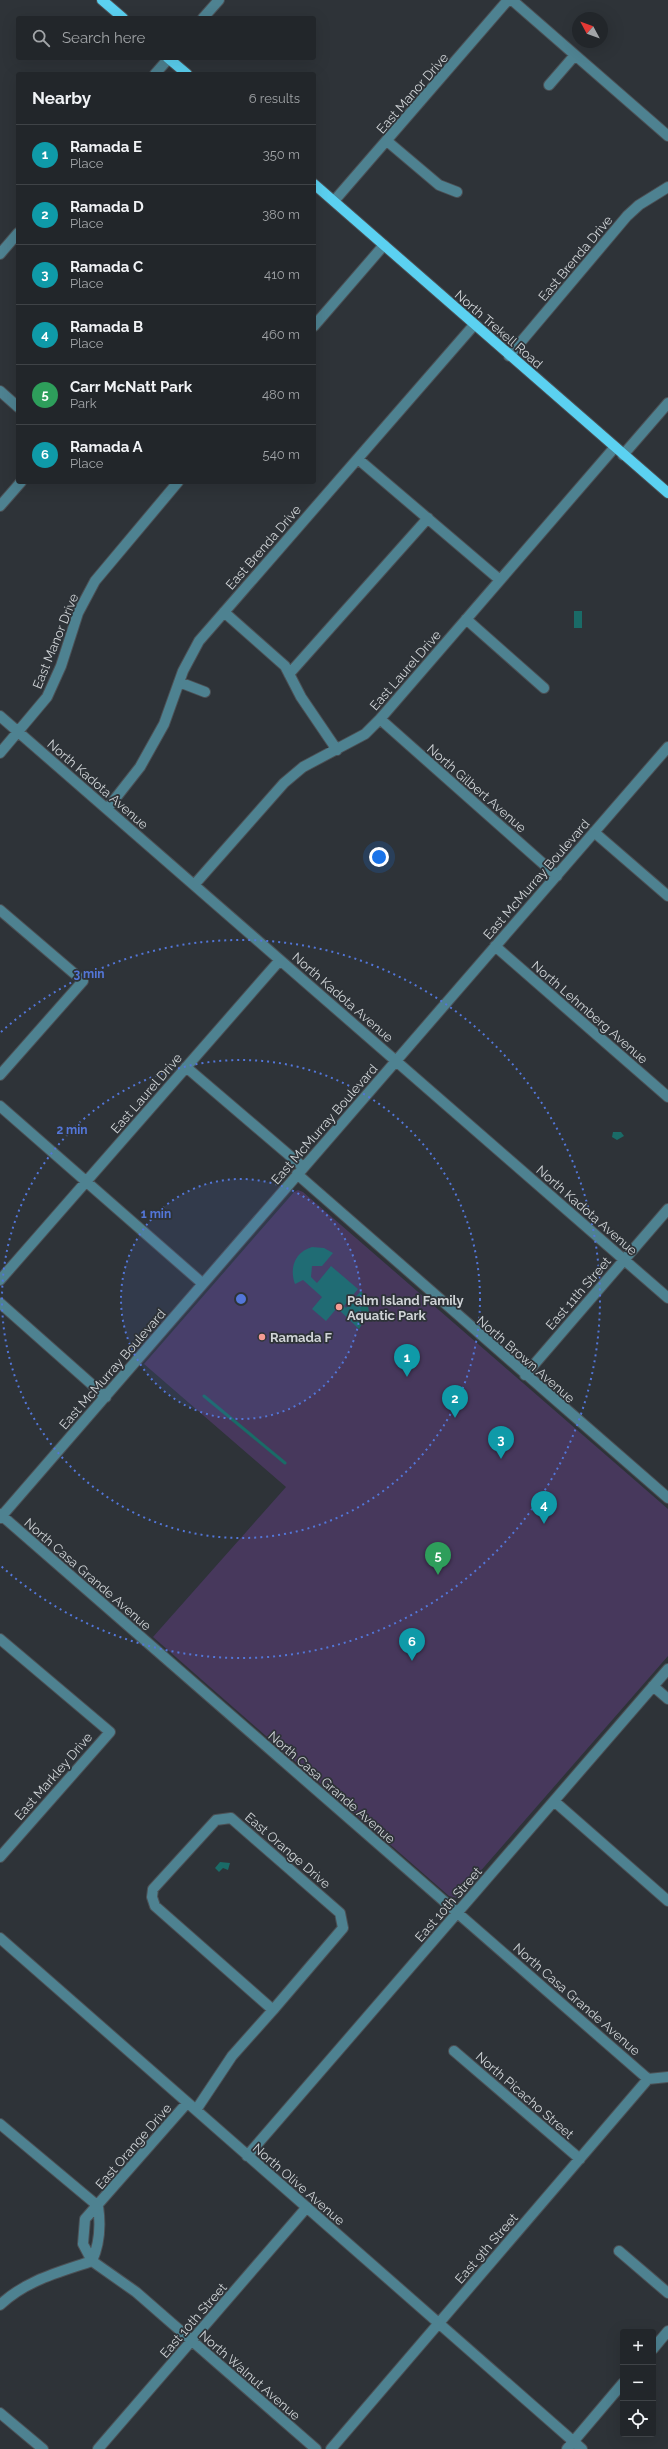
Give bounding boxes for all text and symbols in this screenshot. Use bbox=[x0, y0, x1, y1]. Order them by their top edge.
north arrow bbox=[572, 12, 608, 48]
search box bbox=[16, 16, 316, 60]
icon: search bbox=[30, 27, 52, 49]
text: Search here bbox=[62, 29, 145, 47]
street label: East Manor Drive bbox=[374, 50, 451, 136]
text: Nearby bbox=[32, 88, 91, 108]
text: 6 results bbox=[249, 91, 300, 106]
text: Ramada E bbox=[70, 138, 142, 156]
text: 1 bbox=[42, 147, 48, 162]
text: 350 m bbox=[263, 147, 300, 162]
text: Place bbox=[70, 156, 103, 171]
text: Ramada D bbox=[70, 198, 144, 216]
text: 2 bbox=[41, 207, 49, 222]
text: 380 m bbox=[262, 207, 300, 222]
street label: East Brenda Drive bbox=[535, 212, 616, 304]
text: Place bbox=[70, 216, 103, 231]
text: Ramada C bbox=[70, 258, 143, 276]
text: 3 bbox=[41, 267, 49, 282]
text: 410 m bbox=[264, 267, 300, 282]
text: Place bbox=[70, 276, 103, 291]
street label: North Trekell Road bbox=[452, 287, 546, 372]
text: Ramada B bbox=[70, 318, 143, 336]
text: 4 bbox=[41, 327, 49, 342]
text: 460 m bbox=[262, 327, 300, 342]
text: Place bbox=[70, 336, 103, 351]
text: Carr McNatt Park bbox=[70, 378, 192, 396]
text: 5 bbox=[41, 387, 49, 402]
text: 480 m bbox=[262, 387, 300, 402]
text: Park bbox=[70, 396, 97, 411]
text: Ramada A bbox=[70, 438, 143, 456]
text: 6 bbox=[41, 447, 49, 462]
text: 540 m bbox=[263, 447, 300, 462]
text: Place bbox=[70, 456, 103, 471]
street label: East Brenda Drive bbox=[223, 502, 304, 592]
street label: East Manor Drive bbox=[30, 591, 82, 691]
street label: East Laurel Drive bbox=[367, 627, 444, 713]
street label: North Kadota Avenue bbox=[44, 737, 151, 832]
street label: North Gilbert Avenue bbox=[424, 741, 530, 836]
street label: East McMurray Boulevard bbox=[480, 816, 593, 942]
your location bbox=[369, 847, 389, 867]
street label: North Kadota Avenue bbox=[289, 950, 396, 1045]
street label: North Lehmberg Avenue bbox=[529, 958, 651, 1067]
text: 3 min bbox=[73, 967, 105, 981]
street label: East Laurel Drive bbox=[108, 1050, 185, 1136]
street label: East McMurray Boulevard bbox=[268, 1061, 381, 1187]
text: 2 min bbox=[56, 1123, 88, 1137]
street label: North Kadota Avenue bbox=[533, 1163, 640, 1258]
text: 1 min bbox=[141, 1207, 171, 1221]
street label: East 11th Street bbox=[543, 1253, 614, 1333]
centre of rings bbox=[234, 1292, 248, 1306]
place label: Palm Island Family Aquatic Park bbox=[347, 1293, 464, 1323]
marker: Palm Island Family Aquatic Park bbox=[334, 1302, 344, 1312]
street label: East McMurray Boulevard bbox=[56, 1306, 169, 1432]
street label: North Brown Avenue bbox=[474, 1313, 578, 1406]
place label: Ramada F bbox=[270, 1330, 333, 1345]
marker: Ramada F bbox=[257, 1332, 267, 1342]
pin: 1 bbox=[394, 1344, 420, 1377]
pin: 2 bbox=[442, 1385, 468, 1418]
pin: 3 bbox=[488, 1426, 514, 1459]
pin: 4 bbox=[531, 1491, 557, 1524]
street label: North Casa Grande Avenue bbox=[21, 1515, 154, 1634]
pin: 5 bbox=[425, 1542, 451, 1575]
pin: 6 bbox=[399, 1628, 425, 1661]
street label: North Casa Grande Avenue bbox=[265, 1728, 398, 1847]
street label: East Markley Drive bbox=[11, 1729, 96, 1823]
street label: East Orange Drive bbox=[242, 1809, 334, 1892]
street label: East 10th Street bbox=[412, 1864, 485, 1945]
street label: North Casa Grande Avenue bbox=[510, 1940, 643, 2059]
street label: North Picacho Street bbox=[473, 2049, 577, 2142]
street label: East Orange Drive bbox=[92, 2100, 175, 2192]
street label: North Olive Avenue bbox=[250, 2141, 348, 2228]
street label: East 9th Street bbox=[452, 2210, 521, 2286]
street label: East 10th Street bbox=[157, 2280, 230, 2361]
street label: North Walnut Avenue bbox=[196, 2327, 303, 2424]
map controls bbox=[620, 2329, 656, 2437]
button: + bbox=[620, 2329, 656, 2365]
button: − bbox=[620, 2365, 656, 2401]
button: locate bbox=[620, 2401, 656, 2437]

